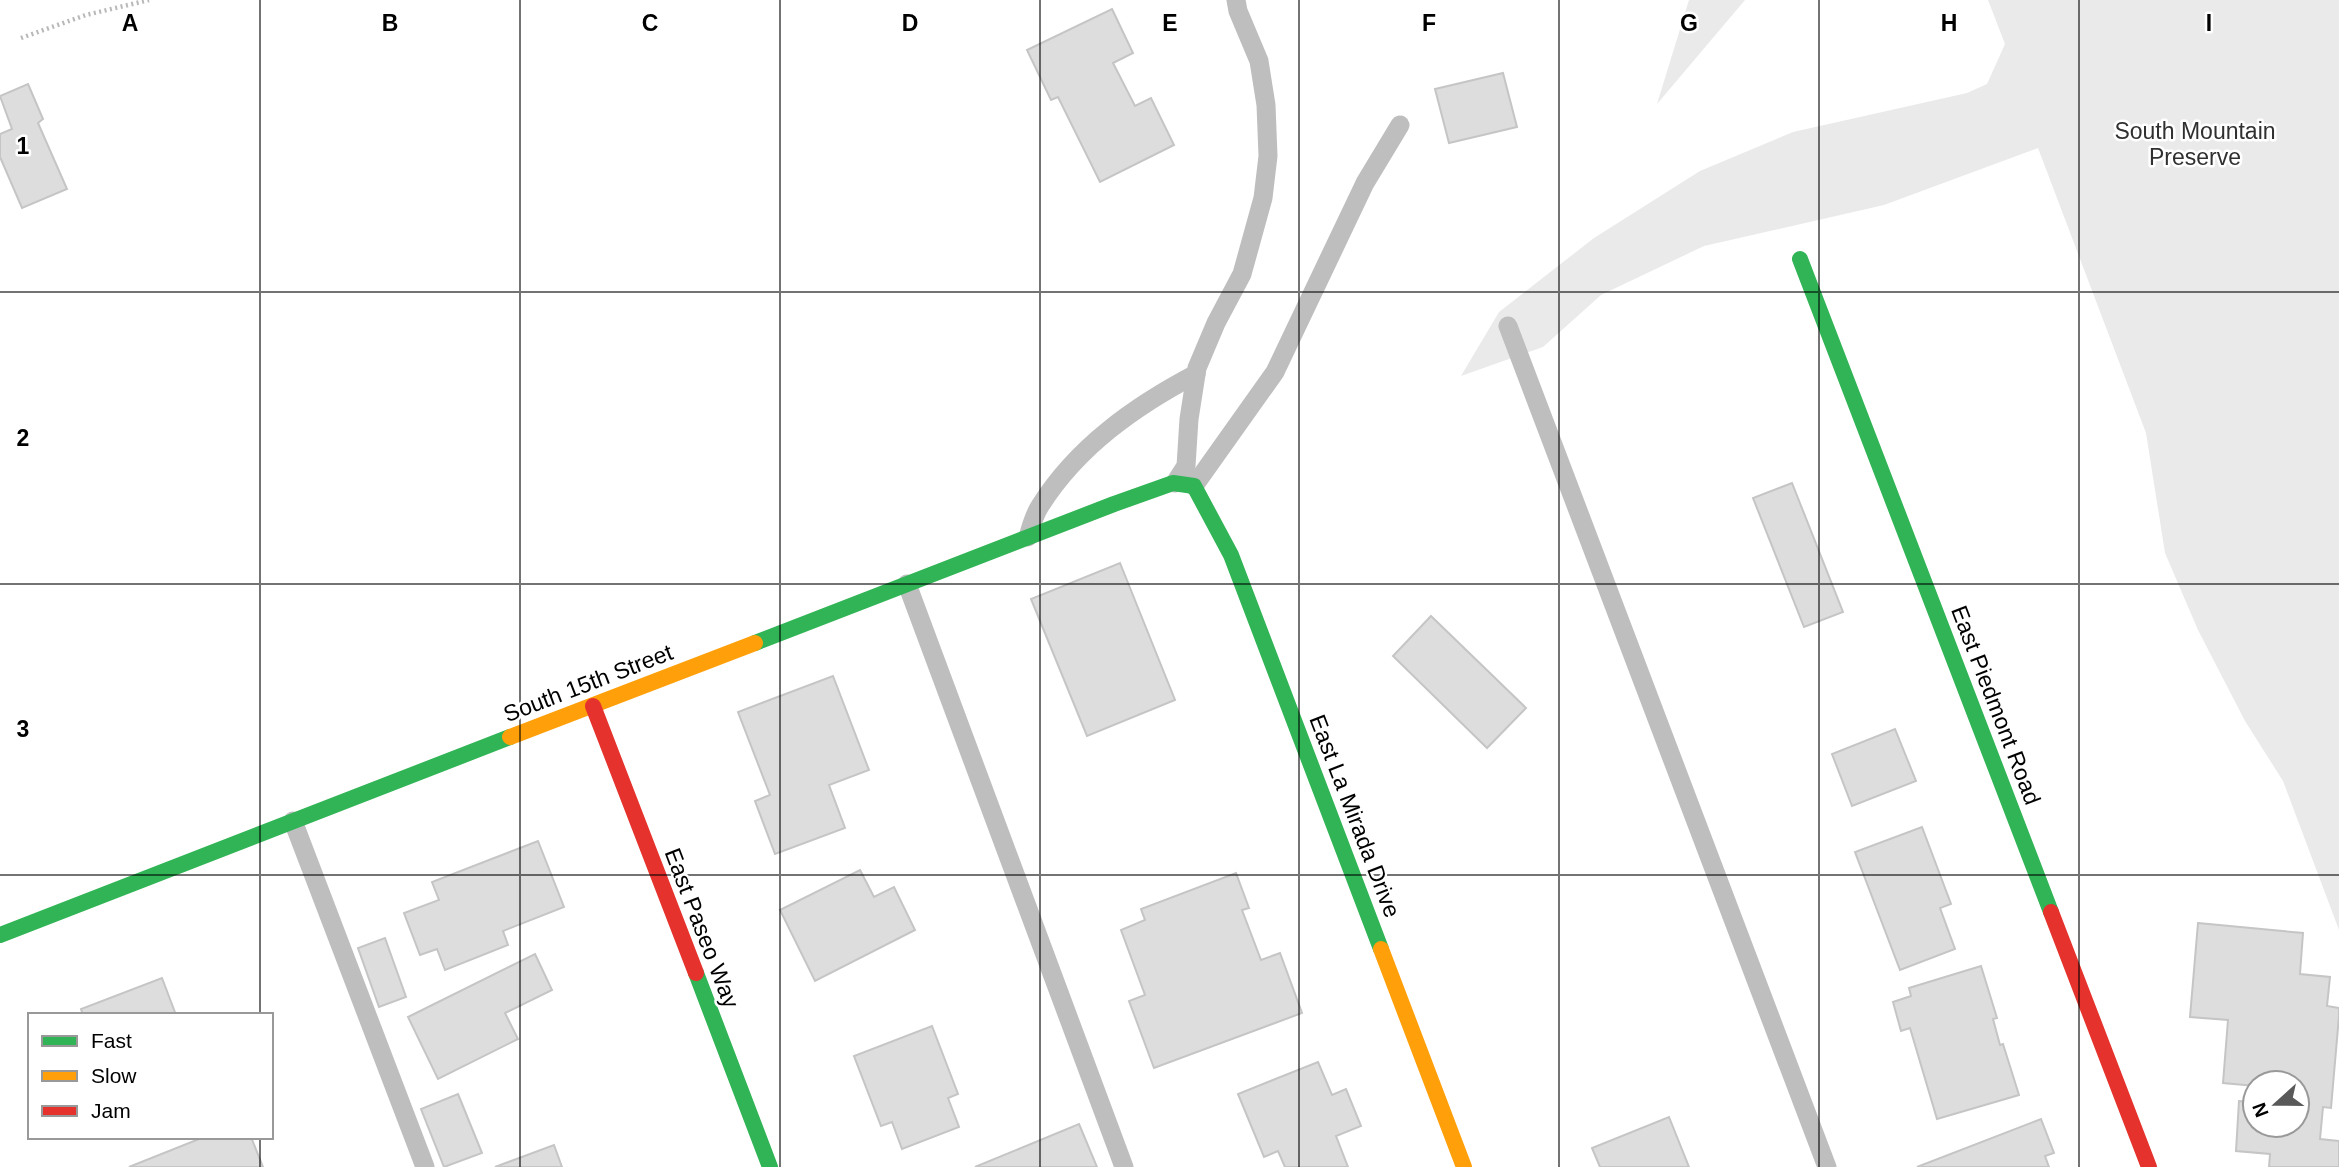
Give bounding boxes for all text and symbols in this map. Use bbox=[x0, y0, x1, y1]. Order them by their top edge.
text: A bbox=[122, 10, 138, 36]
text: B bbox=[382, 10, 398, 36]
text: C bbox=[642, 10, 658, 36]
text: D bbox=[902, 10, 918, 36]
text: E bbox=[1162, 10, 1178, 36]
text: F bbox=[1422, 10, 1436, 36]
text: G bbox=[1680, 10, 1698, 36]
text: H bbox=[1941, 10, 1957, 36]
text: I bbox=[2206, 10, 2212, 36]
park label: South Mountain Preserve bbox=[2114, 118, 2276, 170]
text: 1 bbox=[17, 133, 30, 159]
text: 2 bbox=[17, 425, 29, 451]
street label: East Piedmont Road bbox=[1946, 602, 2046, 808]
street label: South 15th Street bbox=[500, 639, 677, 727]
street label: East La Mirada Drive bbox=[1304, 711, 1406, 921]
text: 3 bbox=[17, 716, 29, 742]
street label: East Paseo Way bbox=[660, 844, 745, 1012]
legend bbox=[28, 1013, 273, 1139]
text: Fast bbox=[91, 1029, 132, 1052]
text: Slow bbox=[91, 1064, 137, 1087]
north arrow bbox=[2241, 1069, 2311, 1139]
text: Jam bbox=[91, 1099, 131, 1122]
text: N bbox=[2248, 1100, 2273, 1120]

